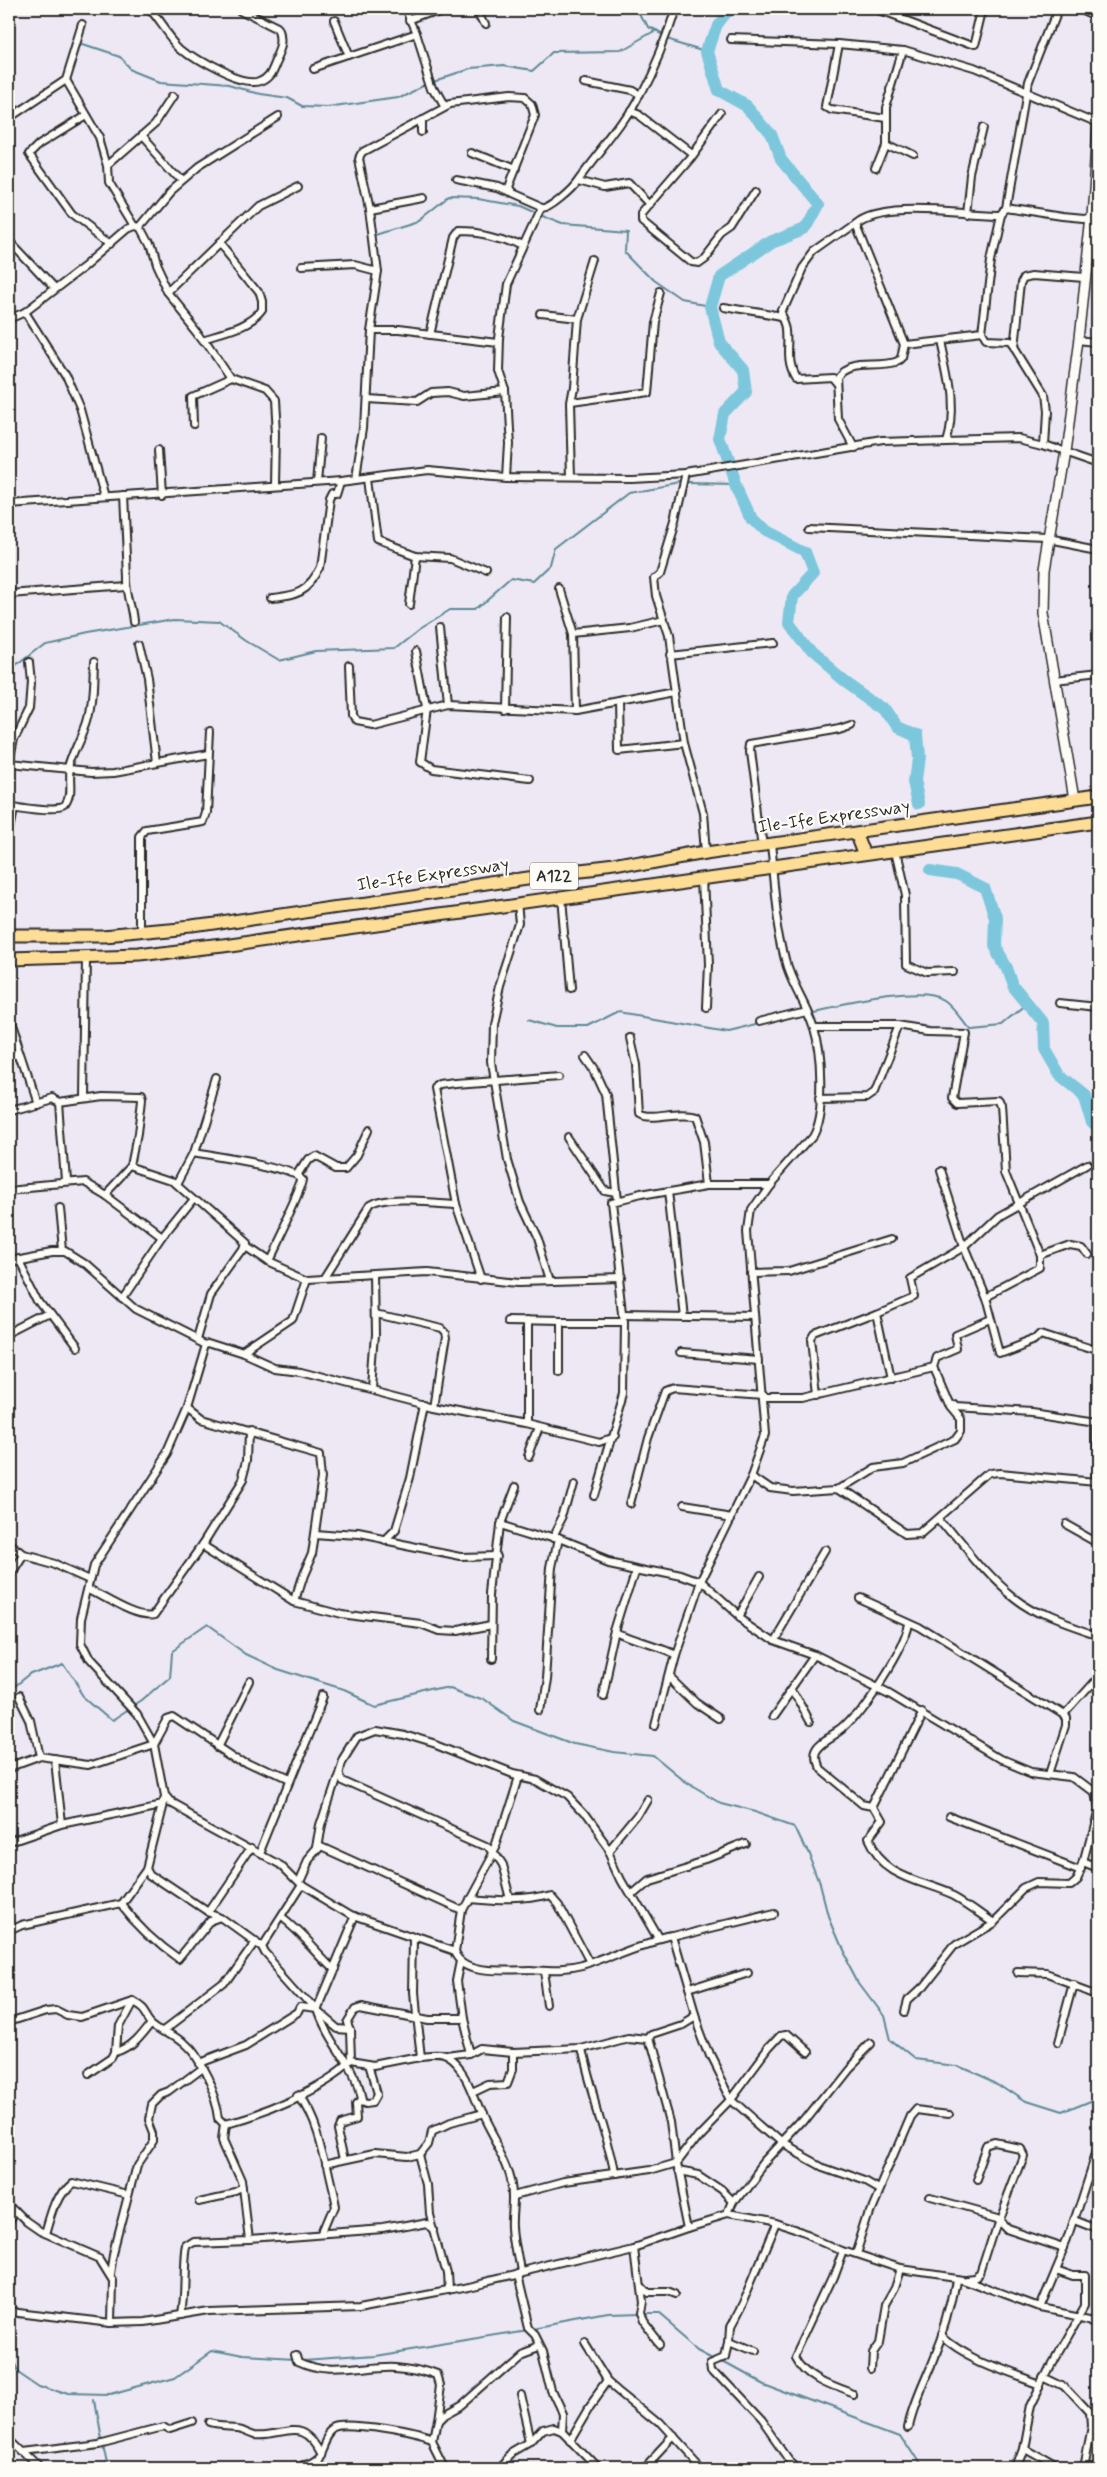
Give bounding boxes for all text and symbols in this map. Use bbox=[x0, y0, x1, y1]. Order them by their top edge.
street label: Ile-Ife Expressway bbox=[757, 794, 911, 840]
street label: Ile-Ife Expressway bbox=[356, 852, 510, 898]
road number: A122 bbox=[530, 862, 578, 889]

